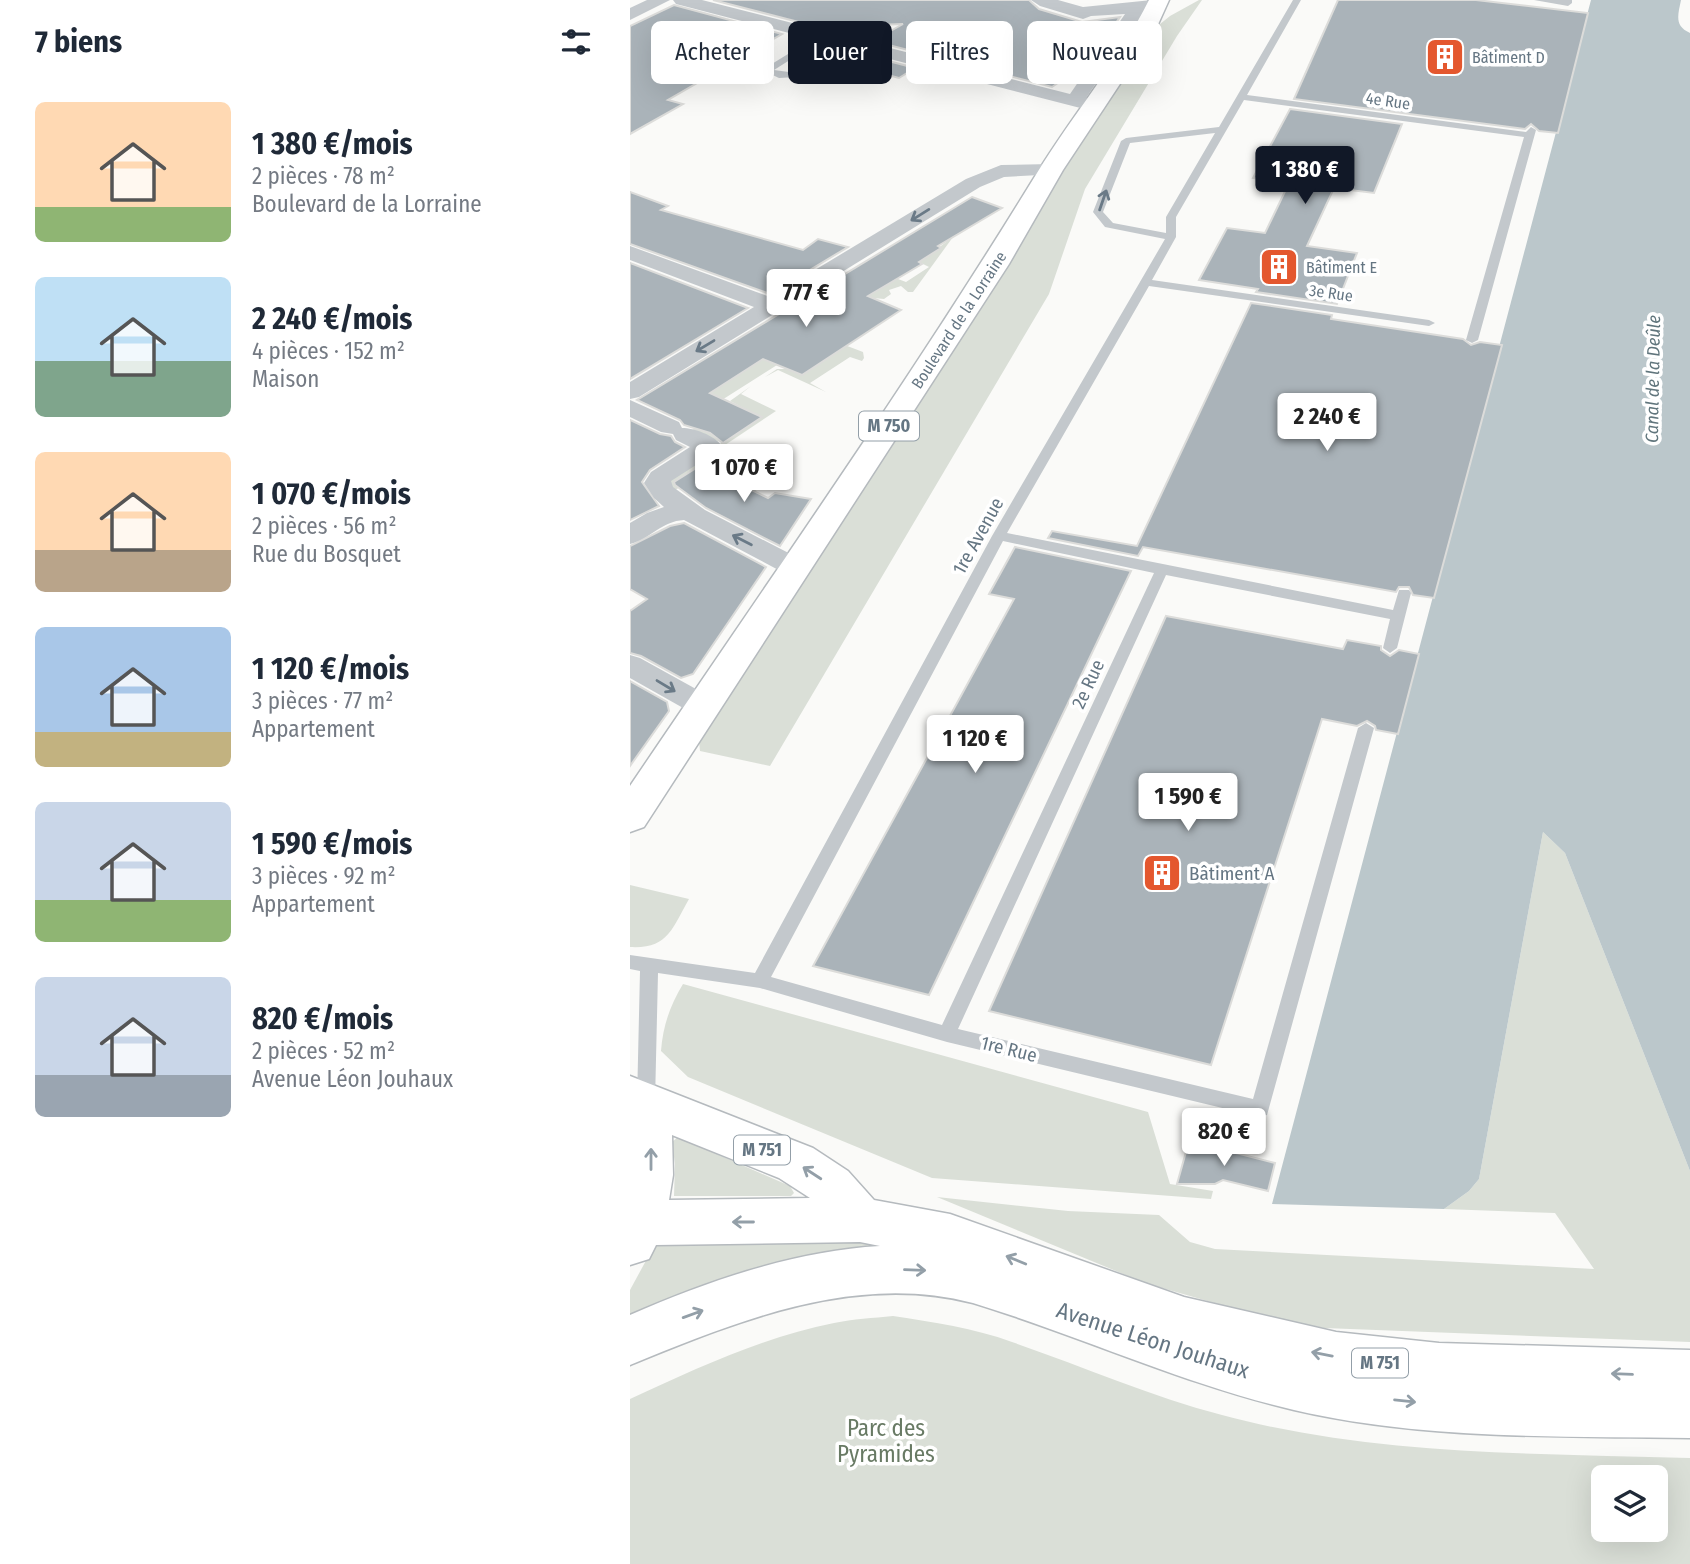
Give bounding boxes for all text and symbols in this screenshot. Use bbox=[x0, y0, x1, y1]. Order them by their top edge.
chip: Acheter bbox=[651, 21, 774, 84]
chip: Louer bbox=[788, 21, 892, 84]
chip: Filtres bbox=[906, 21, 1013, 84]
chip: Nouveau bbox=[1027, 21, 1162, 84]
icon: filters bbox=[557, 23, 595, 61]
text: 7 biens bbox=[35, 24, 122, 60]
building icon: Bâtiment D bbox=[1424, 36, 1466, 78]
place label: Bâtiment D bbox=[1472, 48, 1545, 67]
street label: 4e Rue bbox=[1365, 89, 1411, 114]
text: 1 380 €/mois bbox=[252, 126, 413, 162]
icon: home bbox=[91, 130, 175, 214]
pin: 1 380 € bbox=[1240, 146, 1370, 206]
text: 1 380 € bbox=[1271, 155, 1339, 183]
text: 2 pièces · 78 m² bbox=[252, 162, 395, 190]
one-way arrow bbox=[1097, 189, 1110, 211]
text: Boulevard de la Lorraine bbox=[252, 190, 482, 218]
one-way arrow bbox=[911, 208, 931, 222]
building icon: Bâtiment E bbox=[1258, 246, 1300, 288]
street label: Boulevard de la Lorraine bbox=[908, 248, 1011, 392]
place label: Bâtiment E bbox=[1306, 258, 1377, 277]
pin: 777 € bbox=[757, 270, 855, 329]
text: 777 € bbox=[783, 278, 829, 306]
street label: 3e Rue bbox=[1308, 281, 1354, 305]
text: 2 240 €/mois bbox=[252, 301, 413, 337]
icon: home bbox=[91, 305, 175, 389]
water label: Canal de la Deûle bbox=[1641, 315, 1665, 443]
text: 4 pièces · 152 m² bbox=[252, 337, 405, 365]
one-way arrow bbox=[696, 339, 716, 353]
text: Maison bbox=[252, 365, 319, 393]
pin: 2 240 € bbox=[1262, 393, 1392, 453]
text: 2 240 € bbox=[1293, 402, 1361, 430]
road number: M 750 bbox=[859, 412, 919, 440]
pin: 1 070 € bbox=[679, 444, 809, 504]
text: 1 070 € bbox=[711, 453, 777, 481]
text: 1 070 €/mois bbox=[252, 476, 411, 512]
icon: home bbox=[91, 480, 175, 564]
street label: 1re Avenue bbox=[947, 493, 1009, 579]
text: 2 pièces · 56 m² bbox=[252, 512, 397, 540]
one-way arrow bbox=[732, 532, 752, 546]
text: Rue du Bosquet bbox=[252, 540, 401, 568]
text: 1 120 €/mois bbox=[252, 651, 409, 687]
icon: home bbox=[91, 655, 175, 739]
street label: 2e Rue bbox=[1067, 656, 1109, 712]
one-way arrow bbox=[655, 680, 676, 693]
text: 3 pièces · 77 m² bbox=[252, 687, 393, 715]
text: Appartement bbox=[252, 715, 375, 743]
pin: 1 120 € bbox=[910, 716, 1040, 775]
text: 1 120 € bbox=[943, 724, 1007, 752]
pin: 1 590 € bbox=[1123, 774, 1253, 833]
text: 1 590 € bbox=[1154, 782, 1222, 810]
text: 1 590 €/mois bbox=[252, 826, 412, 862]
icon: home bbox=[91, 830, 175, 914]
building icon: Bâtiment A bbox=[1141, 852, 1183, 894]
text: 3 pièces · 92 m² bbox=[252, 862, 396, 890]
place label: Bâtiment A bbox=[1189, 862, 1274, 885]
text: Appartement bbox=[252, 890, 375, 918]
text: 820 €/mois bbox=[252, 1001, 393, 1037]
icon: home bbox=[91, 1005, 175, 1089]
street label: 1re Rue bbox=[979, 1031, 1039, 1067]
text: 2 pièces · 52 m² bbox=[252, 1037, 395, 1065]
text: Avenue Léon Jouhaux bbox=[252, 1065, 453, 1093]
pin: 820 € bbox=[1175, 1108, 1273, 1168]
text: 820 € bbox=[1198, 1117, 1250, 1145]
road number: M 751 bbox=[734, 1135, 790, 1164]
one-way arrow bbox=[644, 1148, 658, 1171]
one-way arrow bbox=[803, 1165, 823, 1179]
one-way arrow bbox=[732, 1215, 755, 1229]
one-way arrow bbox=[1006, 1252, 1028, 1265]
one-way arrow bbox=[903, 1263, 926, 1276]
street label: Avenue Léon Jouhaux bbox=[1053, 1296, 1253, 1384]
one-way arrow bbox=[682, 1306, 703, 1319]
one-way arrow bbox=[1311, 1347, 1334, 1360]
road number: M 751 bbox=[1352, 1348, 1408, 1378]
one-way arrow bbox=[1611, 1367, 1634, 1381]
one-way arrow bbox=[1394, 1394, 1416, 1407]
park label: Parc des Pyramides bbox=[837, 1414, 935, 1468]
map controls bbox=[1591, 1465, 1668, 1542]
button: layers bbox=[1591, 1465, 1668, 1542]

